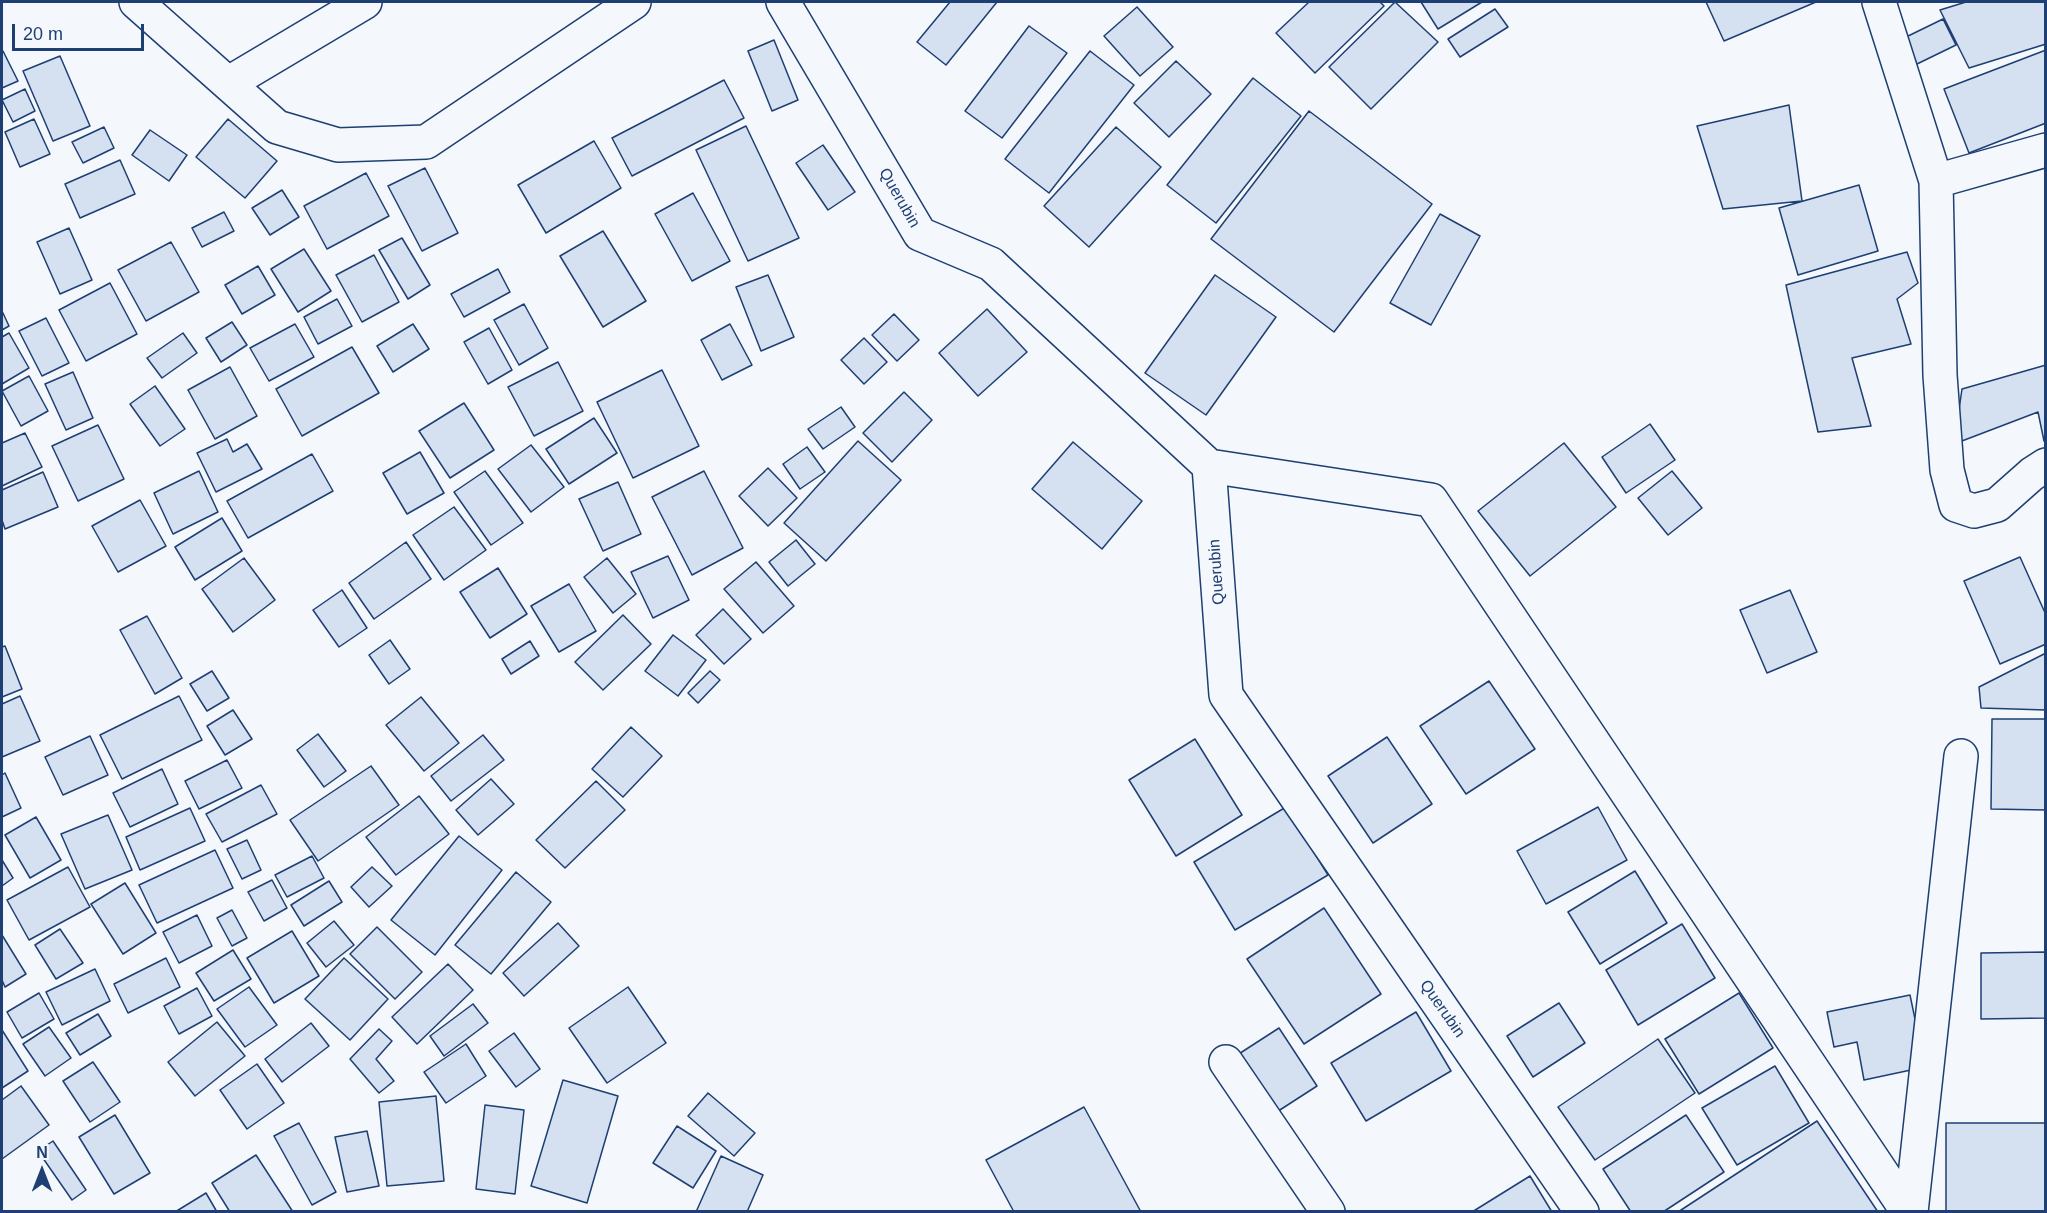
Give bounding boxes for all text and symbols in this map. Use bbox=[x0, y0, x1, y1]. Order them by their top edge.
scale bar bbox=[15, 12, 147, 50]
text: 20 m bbox=[23, 24, 63, 44]
street label: Querubin bbox=[874, 165, 924, 231]
street label: Querubin bbox=[1205, 539, 1229, 605]
street label: Querubin bbox=[1415, 977, 1469, 1041]
north arrow bbox=[12, 1141, 72, 1201]
text: N bbox=[36, 1144, 48, 1161]

